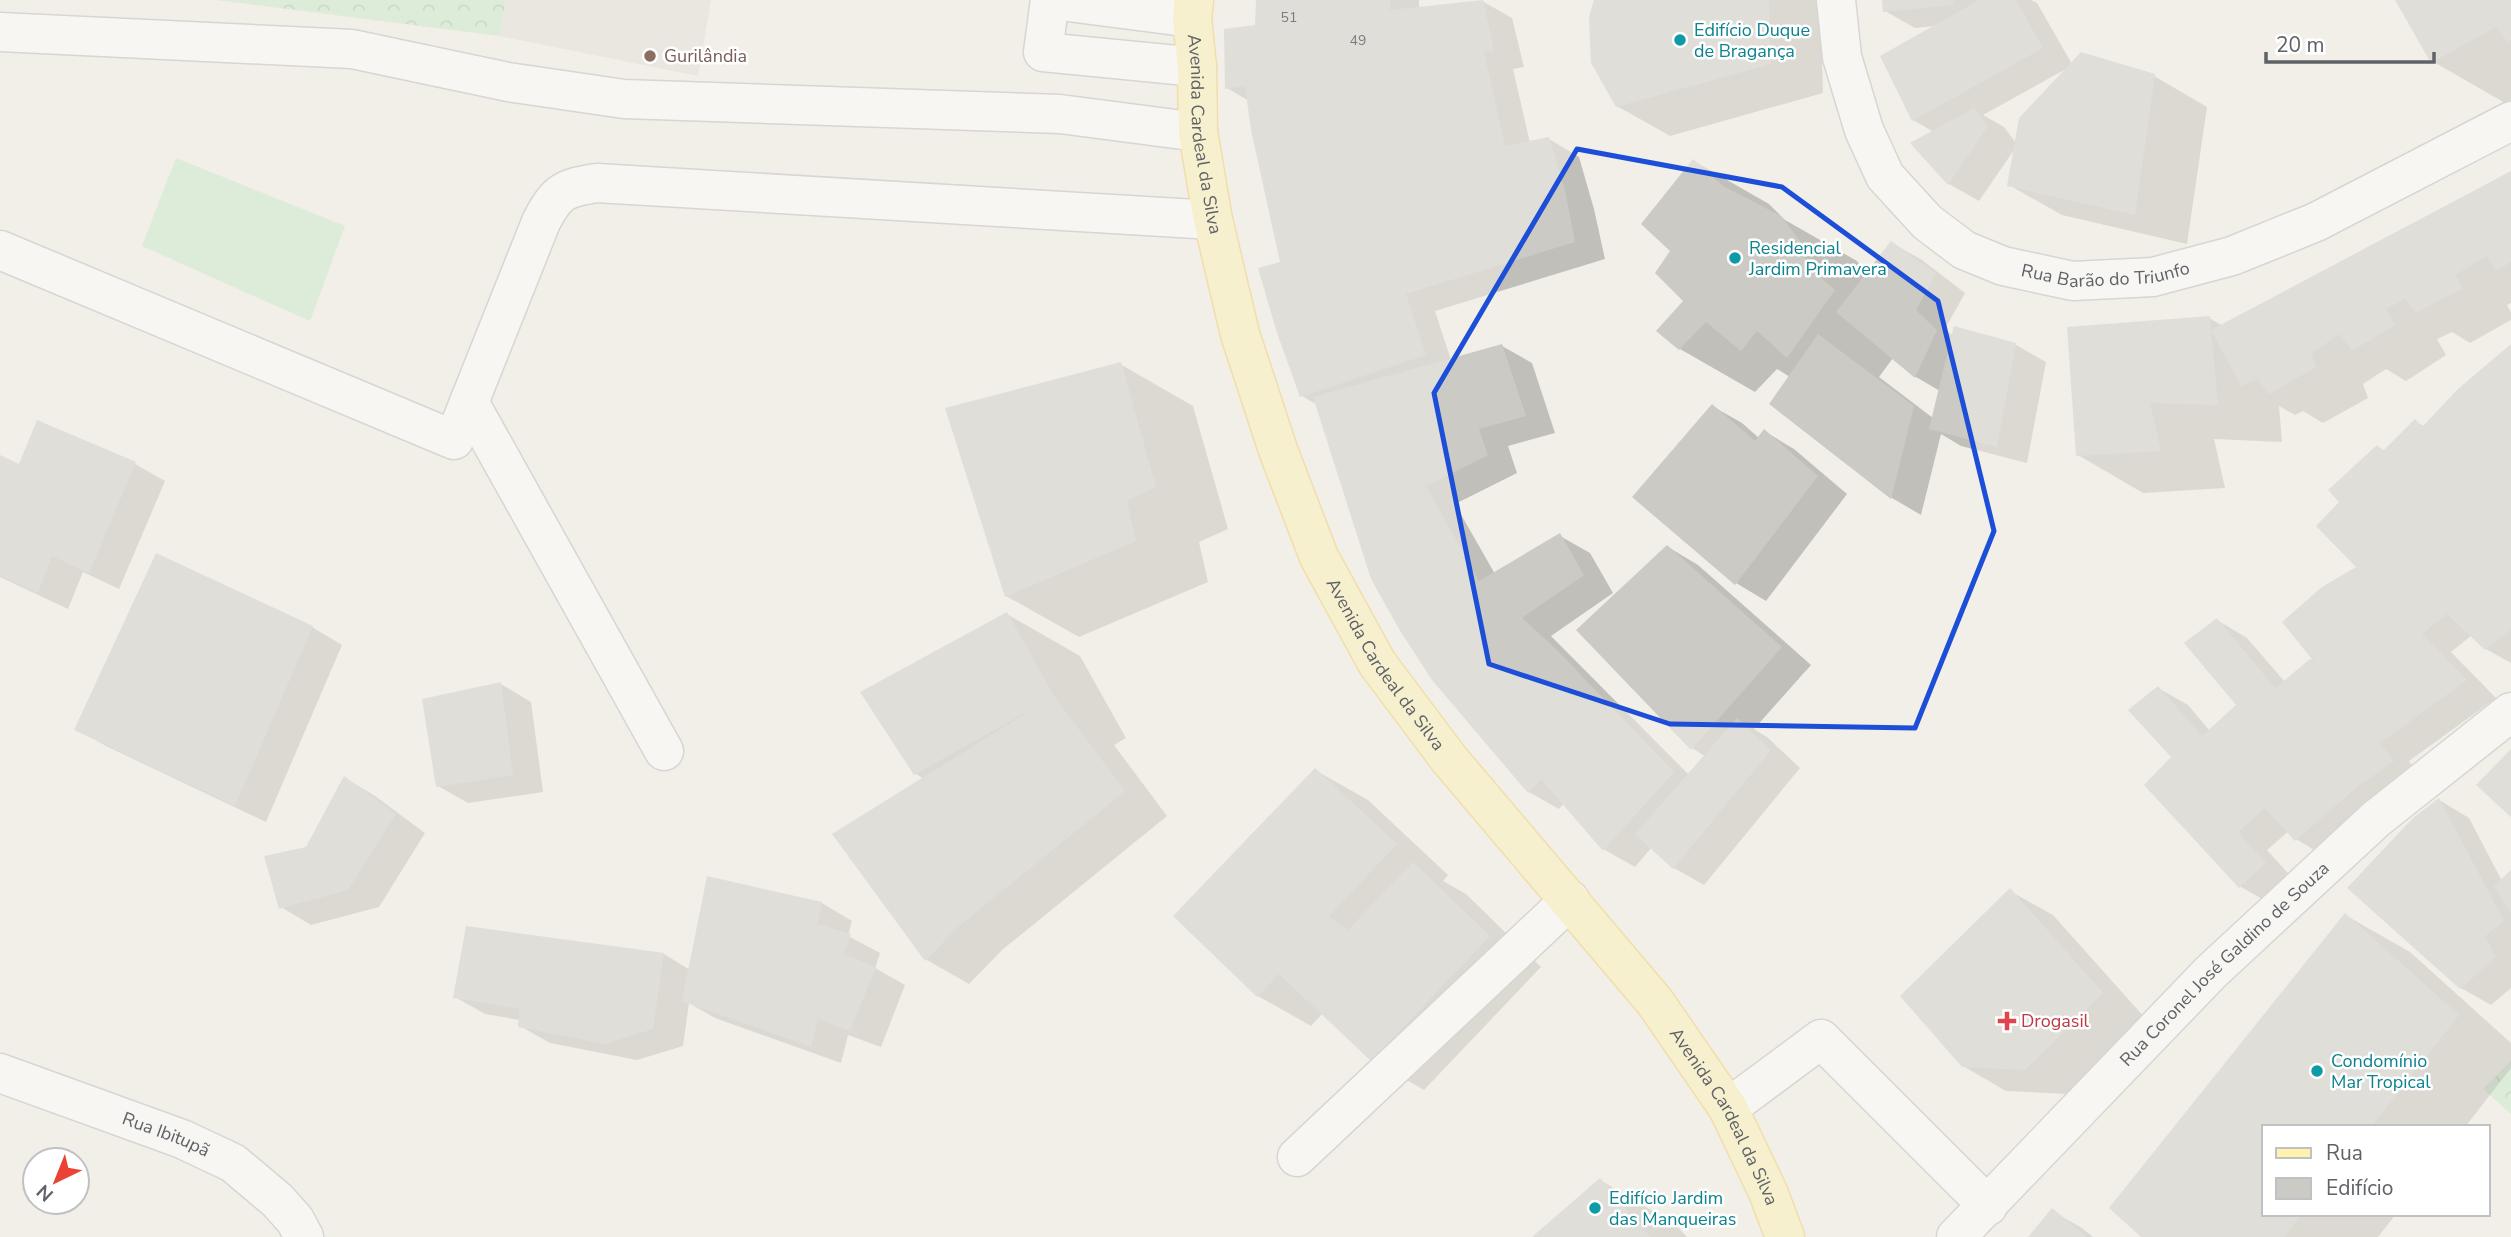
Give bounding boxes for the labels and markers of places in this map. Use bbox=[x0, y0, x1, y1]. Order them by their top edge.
place label: Edifício Duque de Bragança bbox=[1694, 18, 1810, 63]
marker: Edifício Duque de Bragança bbox=[1672, 32, 1688, 48]
place label: Gurilândia bbox=[664, 44, 747, 68]
marker: Gurilândia bbox=[642, 48, 658, 64]
place label: Residencial Jardim Primavera bbox=[1748, 236, 1887, 281]
marker: Residencial Jardim Primavera bbox=[1727, 250, 1743, 266]
place label: Drogasil bbox=[2021, 1009, 2090, 1033]
marker: Drogasil bbox=[1999, 1013, 2015, 1029]
place label: Condomínio Mar Tropical bbox=[2331, 1049, 2431, 1094]
marker: Condomínio Mar Tropical bbox=[2309, 1063, 2325, 1079]
place label: Edifício Jardim das Manqueiras bbox=[1609, 1186, 1736, 1231]
marker: Edifício Jardim das Manqueiras bbox=[1587, 1200, 1603, 1216]

